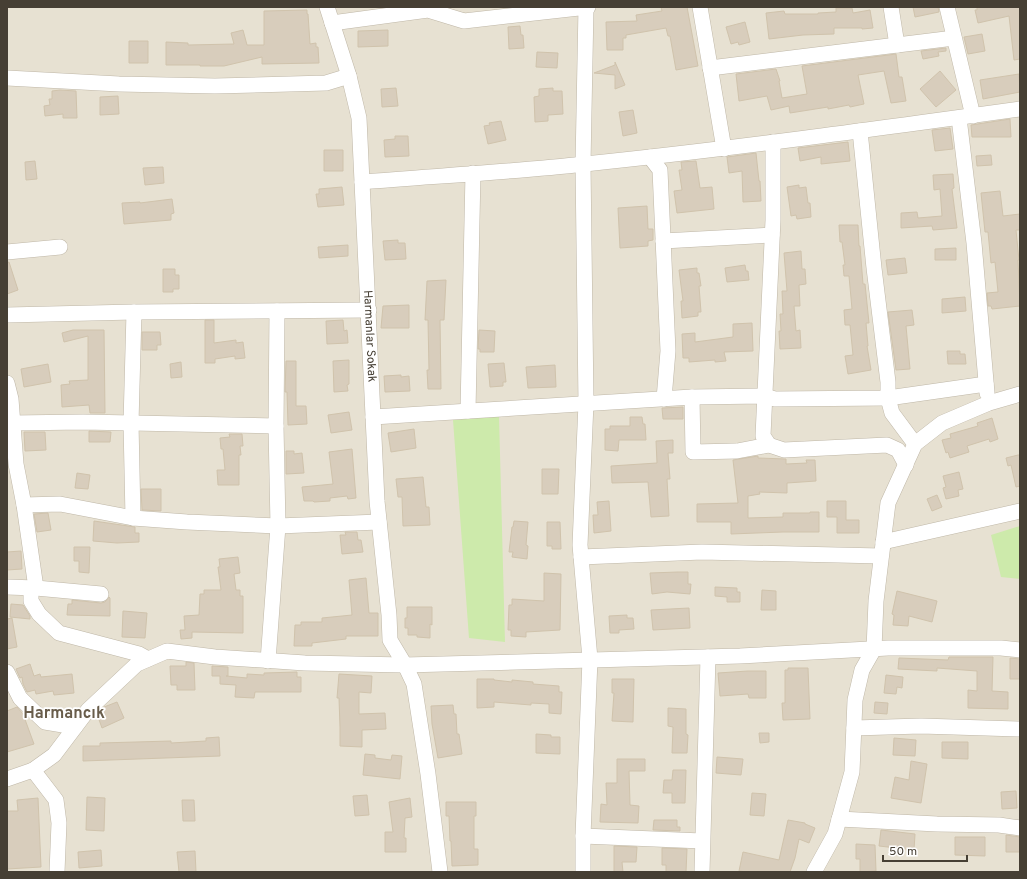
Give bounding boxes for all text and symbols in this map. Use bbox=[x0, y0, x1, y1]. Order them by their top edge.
street label: Harmanlar Sokak bbox=[359, 290, 379, 383]
district label: Harmancık bbox=[23, 704, 105, 724]
scale bar bbox=[883, 837, 967, 863]
text: 50 m bbox=[889, 844, 917, 860]

